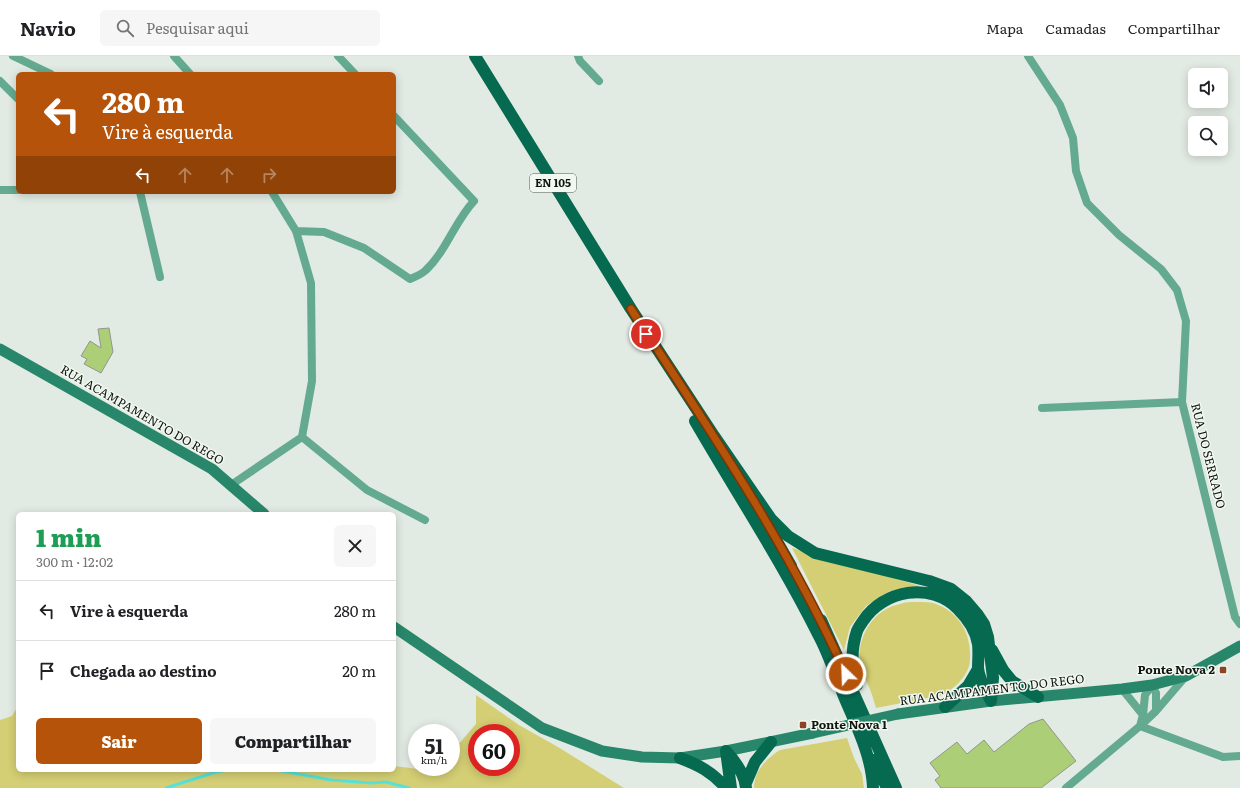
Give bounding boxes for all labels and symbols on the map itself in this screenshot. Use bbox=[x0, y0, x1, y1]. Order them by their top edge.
road number: EN 105 bbox=[530, 174, 576, 192]
pin bbox=[629, 317, 663, 351]
street label: RUA ACAMPAMENTO DO REGO bbox=[57, 360, 228, 468]
street label: RUA DO SERRADO bbox=[1187, 401, 1231, 510]
position arrow bbox=[825, 653, 867, 695]
place label: Ponte Nova 2 bbox=[1138, 660, 1216, 678]
marker: Ponte Nova 2 bbox=[1218, 665, 1228, 675]
street label: RUA ACAMPAMENTO DO REGO bbox=[898, 669, 1085, 709]
place label: Ponte Nova 1 bbox=[811, 715, 887, 733]
marker: Ponte Nova 1 bbox=[798, 720, 808, 730]
speed limit sign: 60 bbox=[468, 724, 520, 776]

